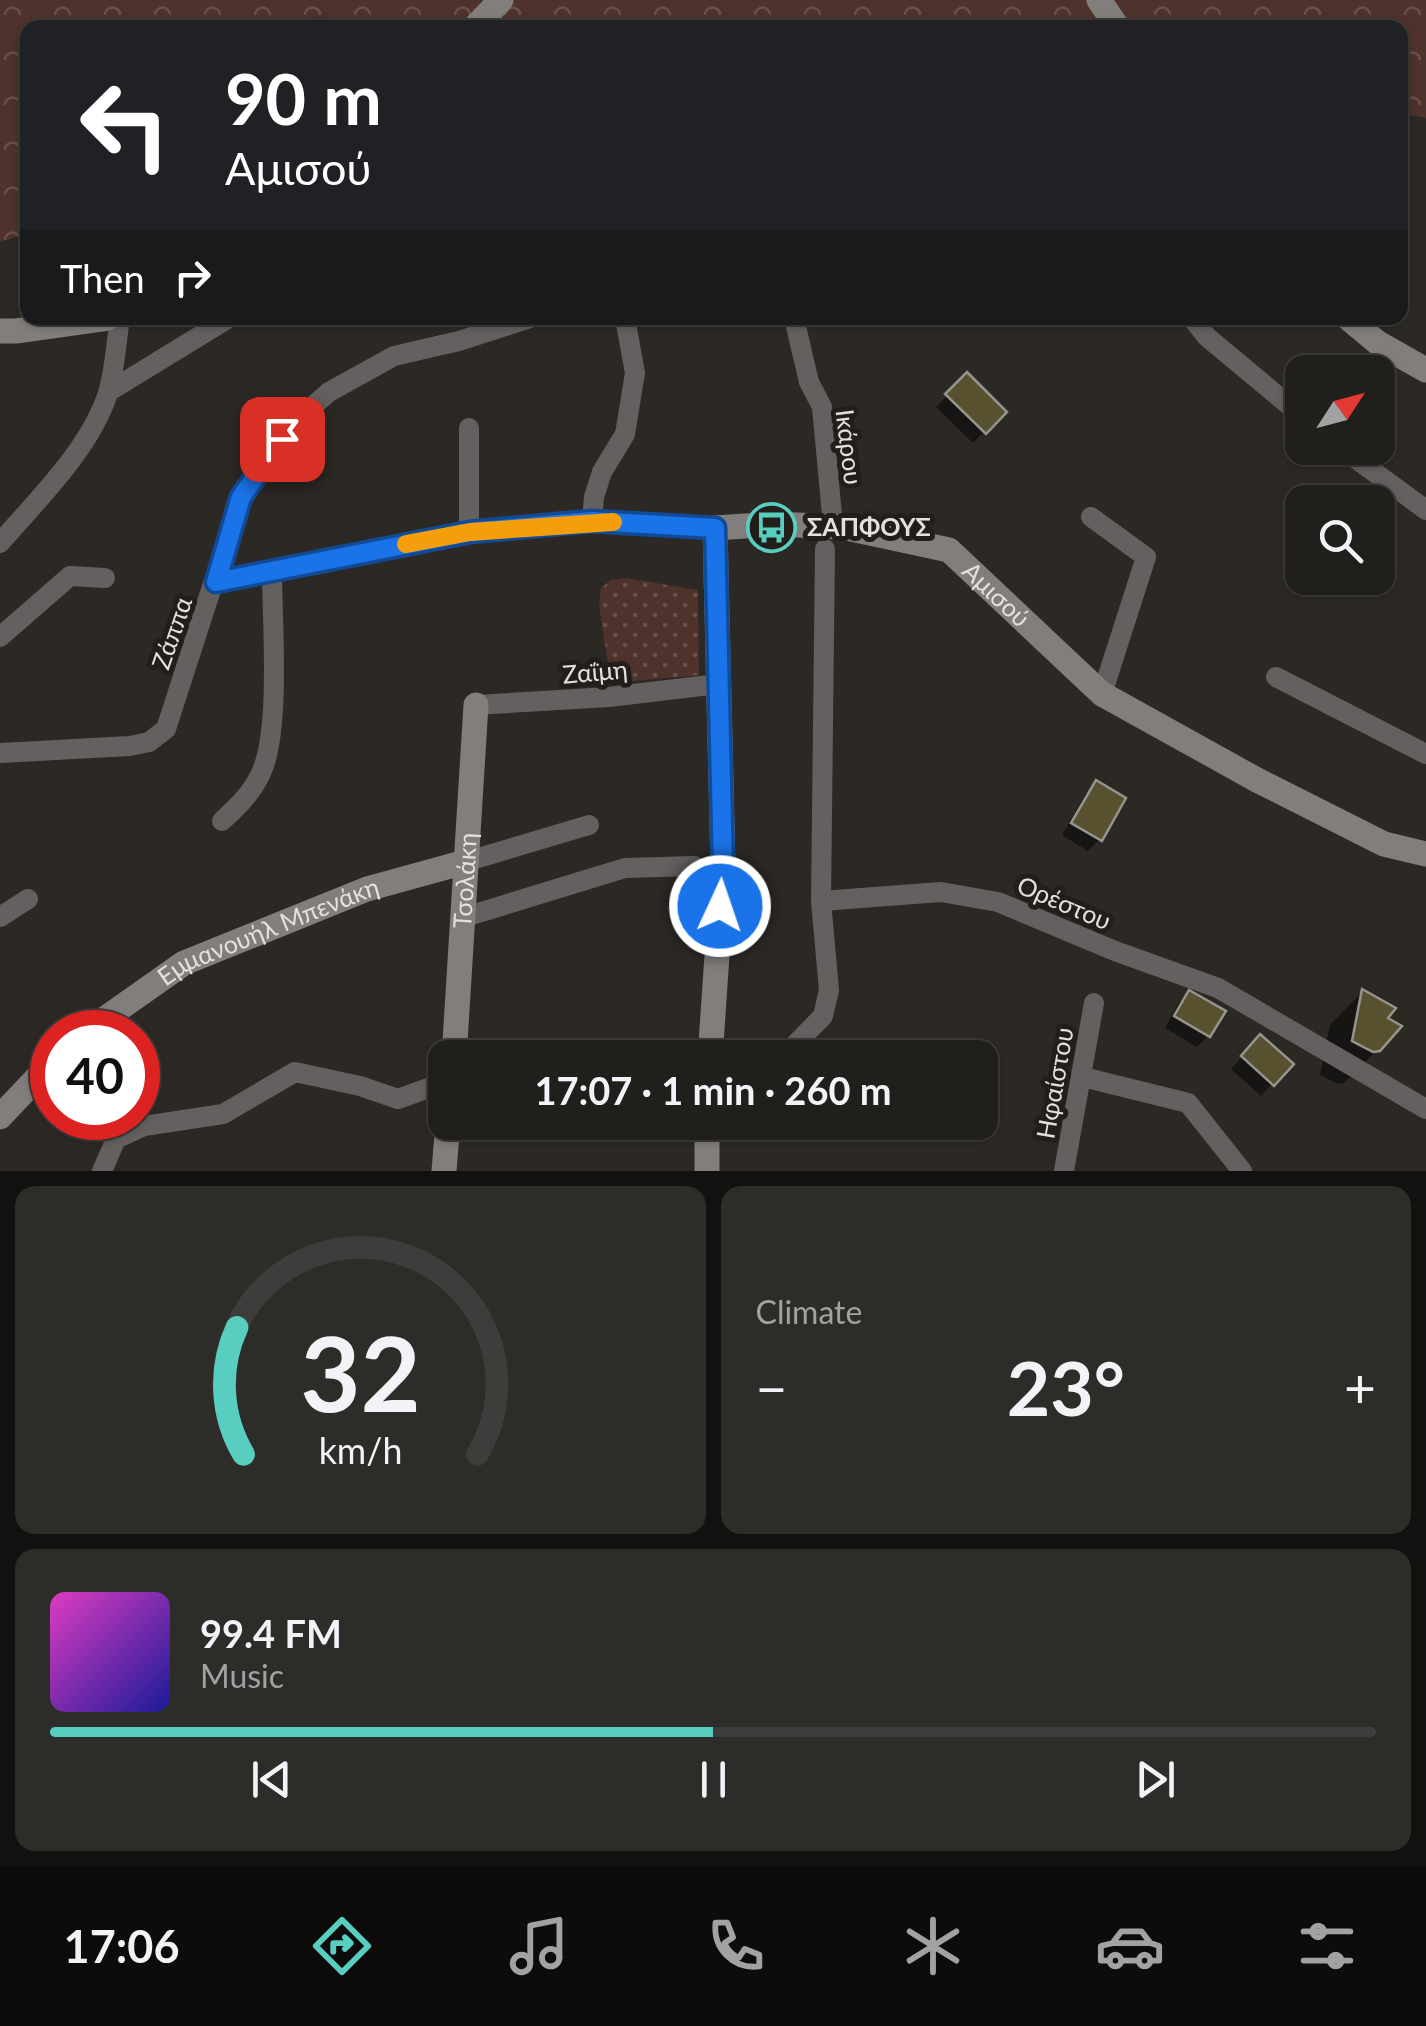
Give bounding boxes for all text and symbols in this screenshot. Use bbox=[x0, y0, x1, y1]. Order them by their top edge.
text: 90 m bbox=[225, 56, 382, 140]
icon: left bbox=[60, 60, 190, 190]
text: Αμισού bbox=[225, 141, 371, 195]
icon: right bbox=[165, 250, 220, 305]
text: Then bbox=[60, 255, 145, 301]
north arrow bbox=[1285, 355, 1395, 465]
map controls bbox=[1285, 355, 1395, 595]
pin bbox=[240, 397, 325, 482]
street label: Ικάρου bbox=[830, 407, 869, 486]
icon: arrive bbox=[255, 412, 310, 467]
button: search bbox=[1285, 485, 1395, 595]
bus stop icon: ΣΑΠΦΟΥΣ bbox=[746, 501, 798, 553]
place label: ΣΑΠΦΟΥΣ bbox=[807, 511, 931, 541]
street label: Αμισού bbox=[957, 555, 1037, 632]
street label: Ζάππα bbox=[145, 592, 197, 673]
street label: Ζαΐμη bbox=[561, 653, 629, 689]
street label: Τσολάκη bbox=[446, 832, 482, 929]
position arrow bbox=[668, 854, 772, 958]
street label: Ορέστου bbox=[1013, 869, 1116, 935]
street label: Εμμανουήλ Μπενάκη bbox=[151, 870, 382, 991]
speed limit sign: 40 bbox=[30, 1010, 160, 1140]
street label: Ηφαίστου bbox=[1029, 1025, 1079, 1141]
text: 17:07 · 1 min · 260 m bbox=[534, 1067, 892, 1113]
text: Climate bbox=[756, 1292, 862, 1331]
text: 32 bbox=[300, 1309, 421, 1434]
text: 23° bbox=[1007, 1342, 1125, 1432]
text: − bbox=[756, 1354, 787, 1420]
text: + bbox=[1344, 1354, 1376, 1420]
text: km/h bbox=[318, 1429, 402, 1472]
text: 99.4 FM bbox=[200, 1610, 342, 1656]
text: Music bbox=[200, 1656, 284, 1695]
icon: previous bbox=[244, 1752, 299, 1807]
icon: pause bbox=[686, 1752, 741, 1807]
icon: next bbox=[1128, 1752, 1183, 1807]
icon: directions bbox=[307, 1911, 377, 1981]
icon: music bbox=[504, 1911, 574, 1981]
icon: phone bbox=[701, 1911, 771, 1981]
icon: climate bbox=[898, 1911, 968, 1981]
icon: car bbox=[1095, 1911, 1165, 1981]
icon: filters bbox=[1292, 1911, 1362, 1981]
text: 17:06 bbox=[64, 1919, 180, 1973]

